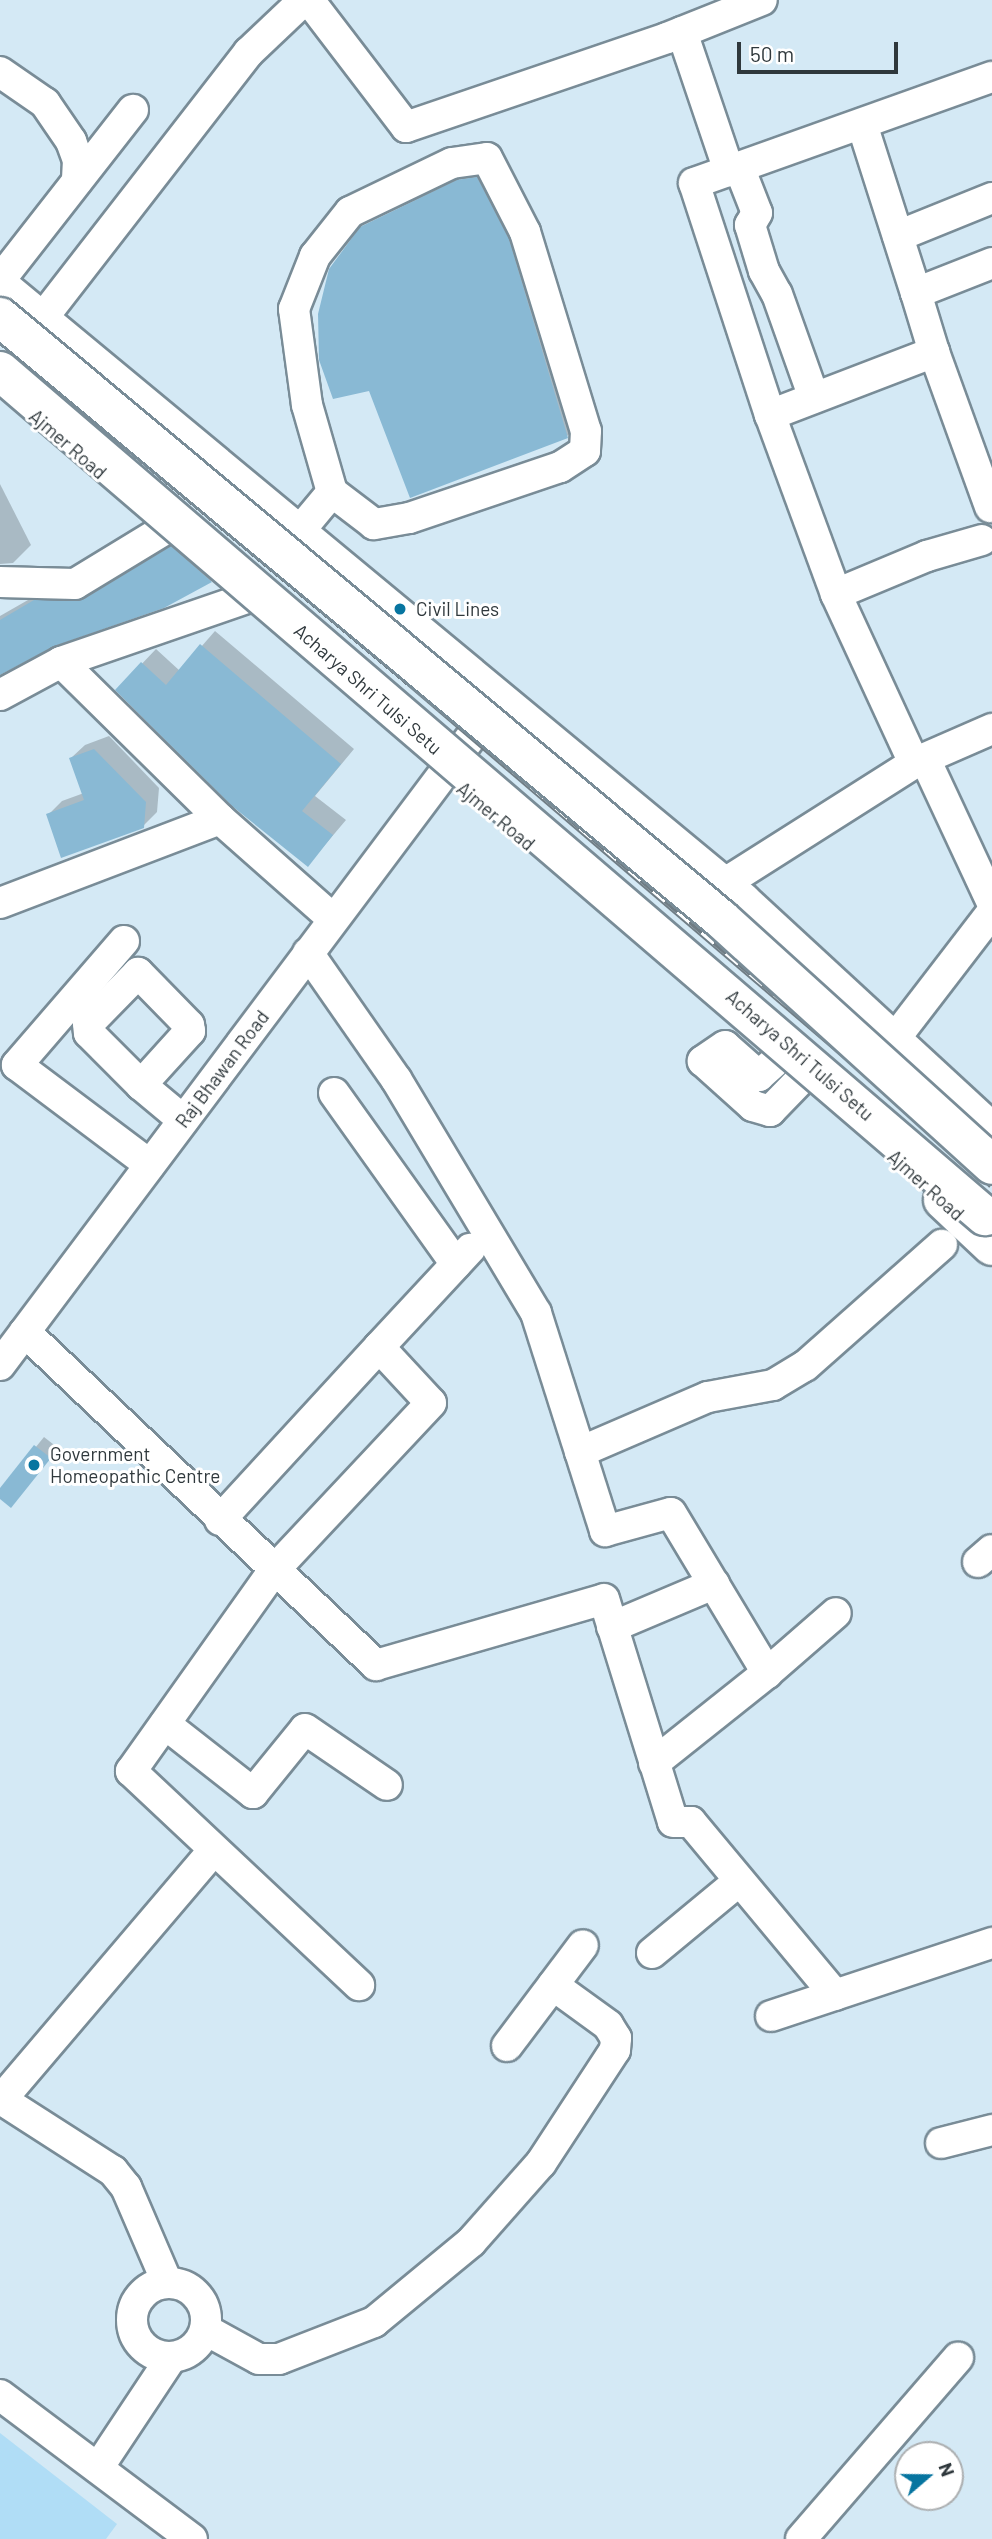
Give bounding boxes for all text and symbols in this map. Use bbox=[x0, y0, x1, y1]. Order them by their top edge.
scale bar bbox=[740, 28, 901, 72]
text: 50 m bbox=[750, 41, 794, 66]
street label: Ajmer Road bbox=[25, 404, 111, 484]
place label: Civil Lines bbox=[416, 598, 499, 620]
marker: Civil Lines bbox=[390, 599, 410, 619]
street label: Acharya Shri Tulsi Setu bbox=[290, 619, 446, 759]
street label: Ajmer Road bbox=[452, 777, 540, 855]
street label: Acharya Shri Tulsi Setu bbox=[722, 985, 878, 1125]
street label: Raj Bhawan Road bbox=[171, 1006, 273, 1132]
street label: Ajmer Road bbox=[883, 1145, 969, 1225]
place label: Government Homeopathic Centre bbox=[50, 1443, 220, 1487]
marker: Government Homeopathic Centre bbox=[24, 1455, 44, 1475]
north arrow bbox=[894, 2441, 964, 2511]
text: N bbox=[934, 2459, 960, 2479]

